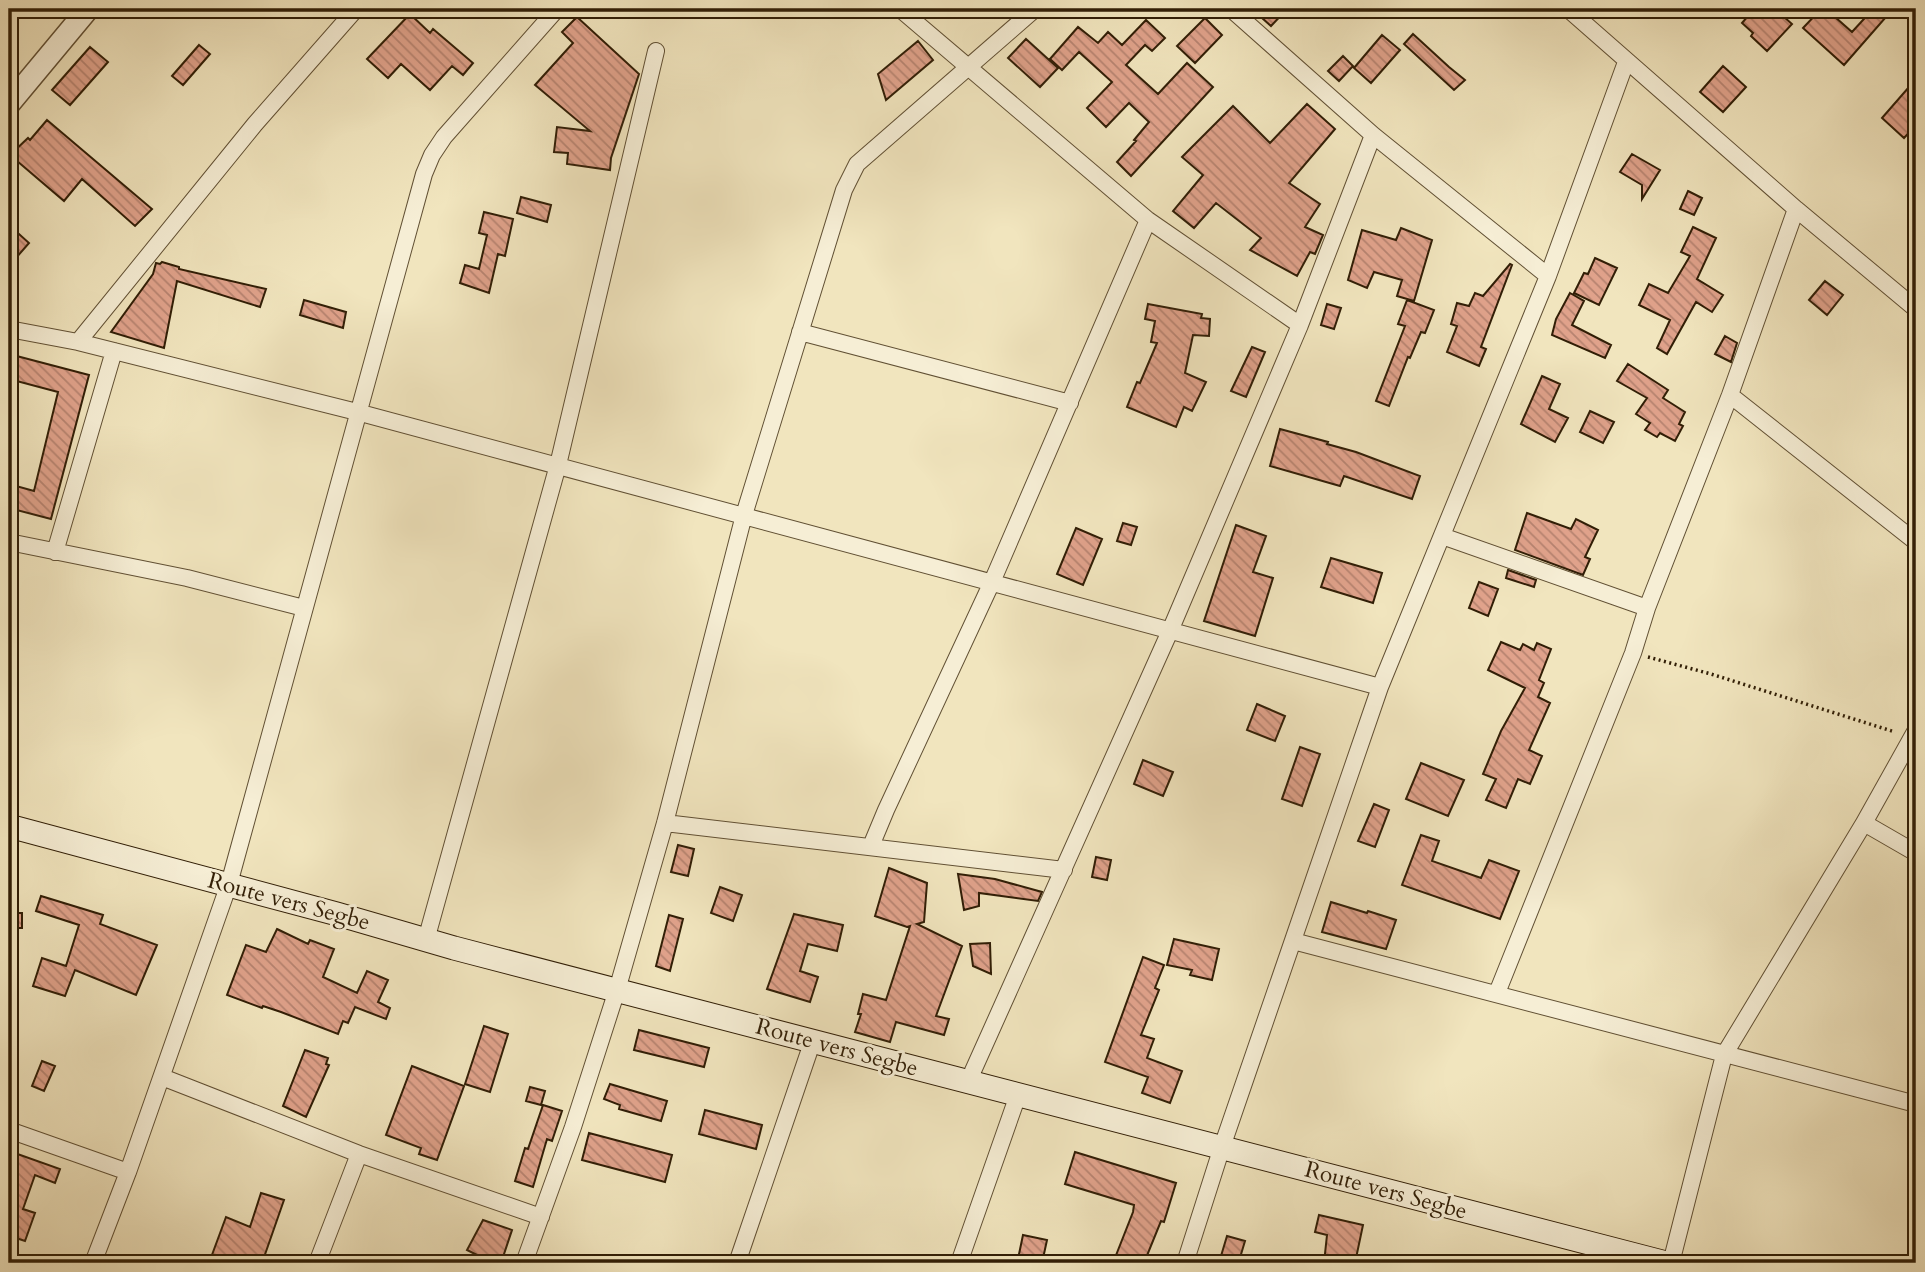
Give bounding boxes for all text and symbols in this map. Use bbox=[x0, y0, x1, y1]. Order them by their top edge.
street label: Route vers Segbe bbox=[204, 864, 374, 938]
street label: Route vers Segbe bbox=[752, 1010, 922, 1084]
street label: Route vers Segbe bbox=[1301, 1153, 1471, 1227]

